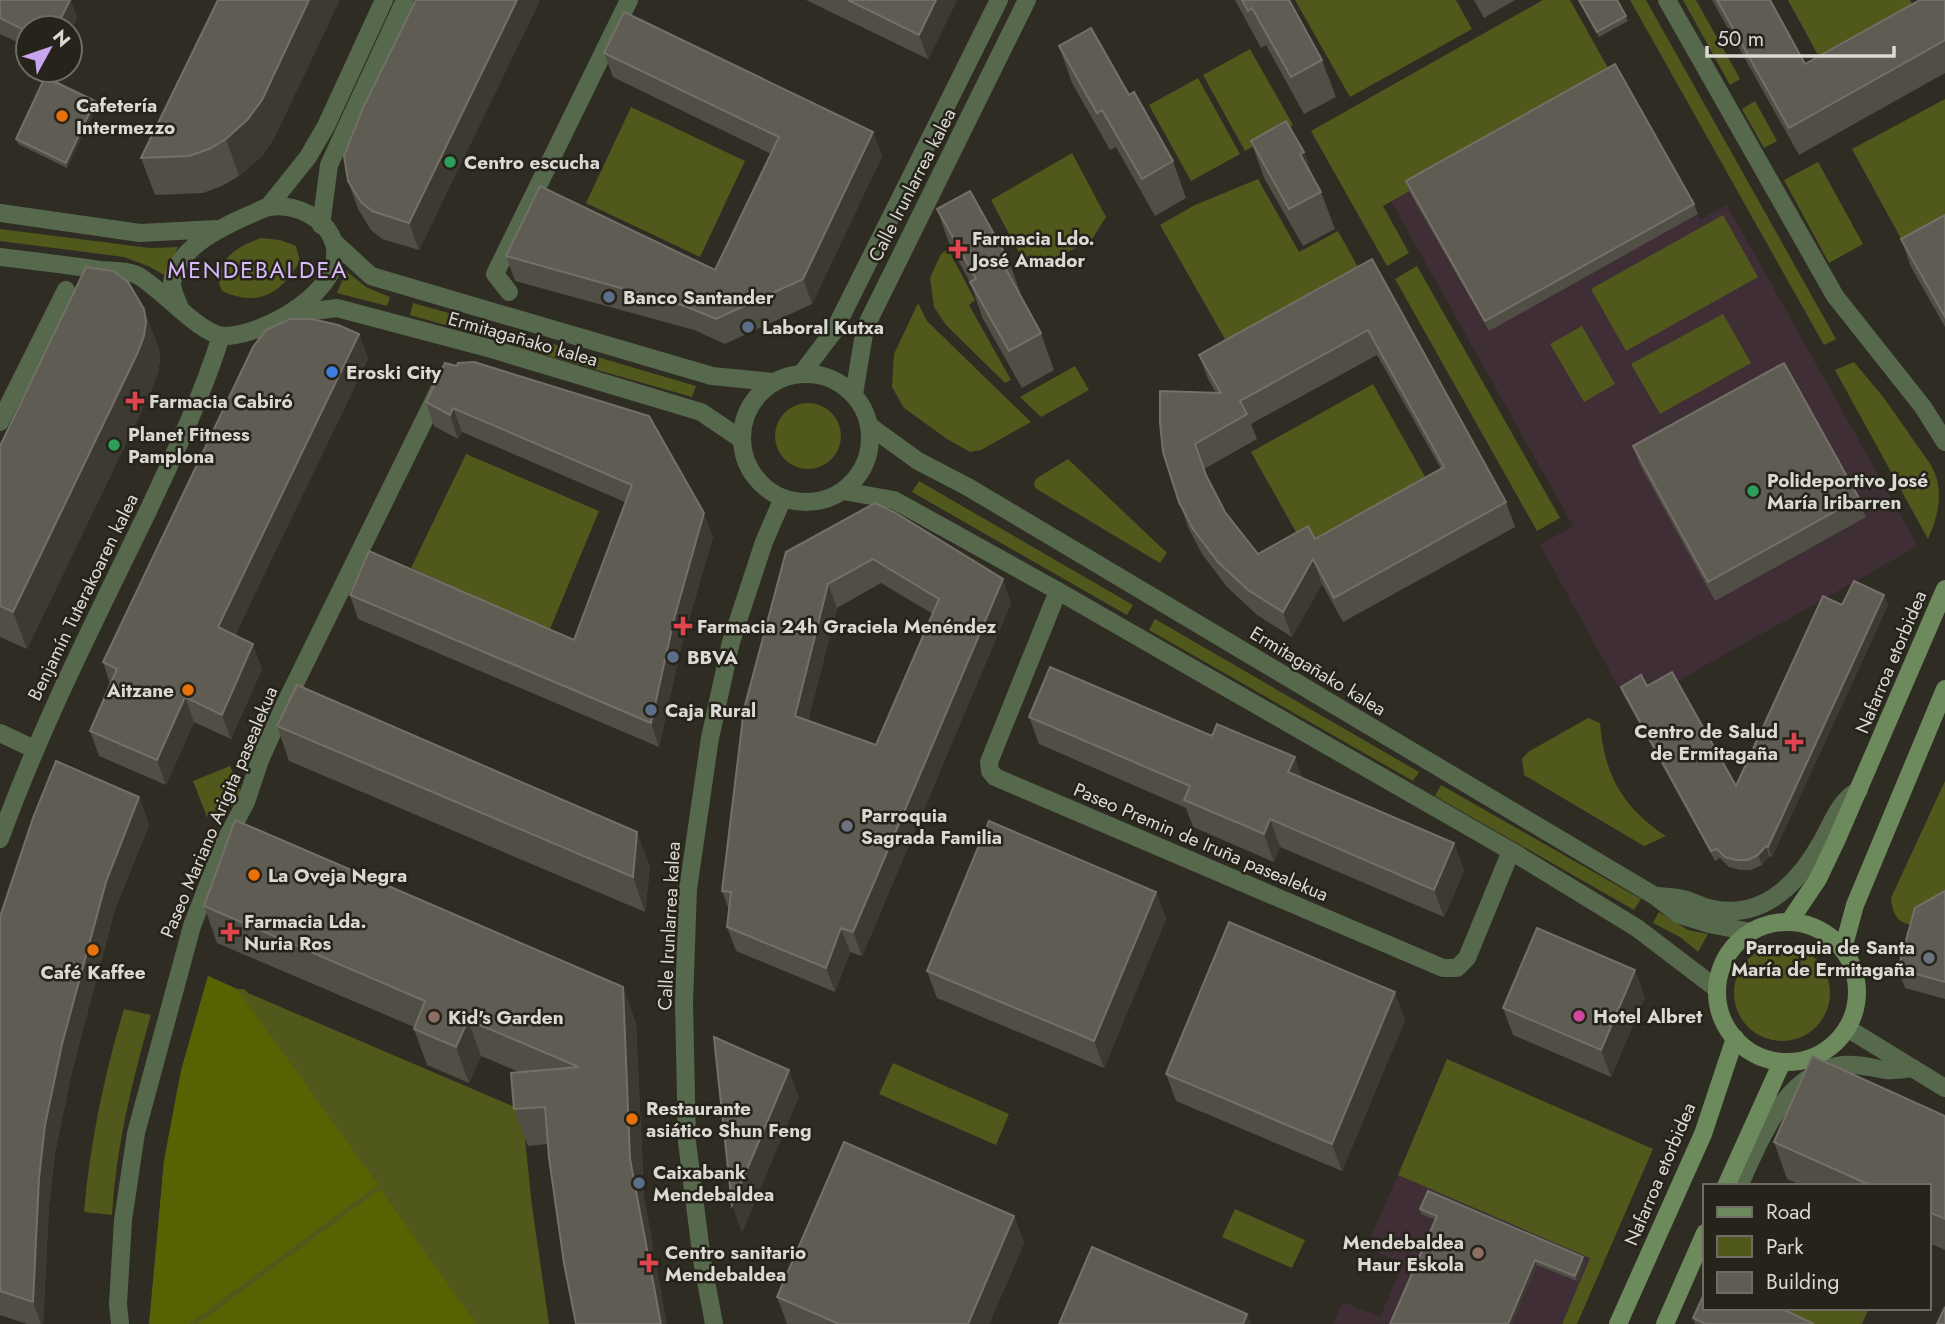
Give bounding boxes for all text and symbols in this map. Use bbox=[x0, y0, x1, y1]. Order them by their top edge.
north arrow bbox=[14, 14, 84, 84]
scale bar bbox=[1707, 14, 1894, 58]
text: N bbox=[46, 24, 77, 53]
text: 50 m bbox=[1717, 24, 1764, 54]
place label: Cafetería Intermezzo bbox=[76, 92, 175, 141]
street label: Calle Irunlarrea kalea bbox=[862, 103, 962, 267]
marker: Cafetería Intermezzo bbox=[54, 108, 70, 124]
place label: Centro escucha bbox=[464, 149, 600, 176]
marker: Centro escucha bbox=[442, 154, 458, 170]
place label: Farmacia Ldo. José Amador bbox=[968, 225, 1095, 274]
marker: Farmacia Ldo. José Amador bbox=[950, 241, 966, 257]
district label: MENDEBALDEA bbox=[168, 253, 348, 287]
place label: Banco Santander bbox=[623, 284, 774, 311]
marker: Banco Santander bbox=[601, 289, 617, 305]
street label: Ermitagañako kalea bbox=[445, 305, 601, 373]
place label: Laboral Kutxa bbox=[762, 314, 884, 341]
marker: Laboral Kutxa bbox=[740, 319, 756, 335]
place label: Eroski City bbox=[346, 359, 442, 386]
marker: Eroski City bbox=[324, 364, 340, 380]
place label: Farmacia Cabiró bbox=[149, 388, 293, 415]
marker: Farmacia Cabiró bbox=[127, 393, 143, 409]
place label: Planet Fitness Pamplona bbox=[128, 421, 250, 470]
marker: Planet Fitness Pamplona bbox=[106, 437, 122, 453]
place label: Polideportivo José María Iribarren bbox=[1767, 467, 1928, 516]
marker: Polideportivo José María Iribarren bbox=[1745, 483, 1761, 499]
street label: Benjamín Tuterakoaren kalea bbox=[21, 489, 145, 705]
street label: Nafarroa etorbidea bbox=[1849, 586, 1933, 738]
place label: Farmacia 24h Graciela Menéndez bbox=[697, 613, 997, 640]
marker: Farmacia 24h Graciela Menéndez bbox=[675, 618, 691, 634]
street label: Ermitagañako kalea bbox=[1245, 620, 1391, 722]
place label: BBVA bbox=[687, 644, 738, 671]
marker: BBVA bbox=[665, 649, 681, 665]
place label: Aitzane bbox=[106, 677, 174, 704]
street label: Paseo Mariano Arigita pasealekua bbox=[154, 682, 284, 942]
marker: Aitzane bbox=[180, 682, 196, 698]
place label: Caja Rural bbox=[665, 697, 756, 724]
marker: Caja Rural bbox=[643, 702, 659, 718]
place label: Centro de Salud de Ermitagaña bbox=[1634, 718, 1778, 767]
marker: Centro de Salud de Ermitagaña bbox=[1784, 732, 1804, 752]
street label: Paseo Premin de Iruña pasealekua bbox=[1070, 776, 1332, 908]
place label: Parroquia Sagrada Familia bbox=[861, 802, 1002, 851]
marker: Parroquia Sagrada Familia bbox=[839, 818, 855, 834]
street label: Calle Irunlarrea kalea bbox=[651, 841, 687, 1011]
place label: La Oveja Negra bbox=[268, 862, 407, 889]
marker: La Oveja Negra bbox=[246, 867, 262, 883]
place label: Farmacia Lda. Nuria Ros bbox=[244, 908, 367, 957]
marker: Farmacia Lda. Nuria Ros bbox=[222, 924, 238, 940]
place label: Parroquia de Santa María de Ermitagaña bbox=[1731, 934, 1915, 983]
marker: Café Kaffee bbox=[85, 942, 101, 958]
marker: Parroquia de Santa María de Ermitagaña bbox=[1921, 950, 1937, 966]
place label: Café Kaffee bbox=[40, 959, 146, 986]
place label: Hotel Albret bbox=[1593, 1003, 1702, 1030]
place label: Kid's Garden bbox=[448, 1004, 564, 1031]
marker: Hotel Albret bbox=[1571, 1008, 1587, 1024]
marker: Kid's Garden bbox=[426, 1009, 442, 1025]
place label: Restaurante asiático Shun Feng bbox=[646, 1095, 812, 1144]
street label: Nafarroa etorbidea bbox=[1618, 1098, 1702, 1250]
marker: Restaurante asiático Shun Feng bbox=[624, 1111, 640, 1127]
place label: Caixabank Mendebaldea bbox=[653, 1159, 774, 1208]
marker: Caixabank Mendebaldea bbox=[631, 1175, 647, 1191]
legend bbox=[1703, 1184, 1931, 1310]
text: Road bbox=[1766, 1197, 1811, 1227]
place label: Mendebaldea Haur Eskola bbox=[1343, 1229, 1464, 1278]
text: Park bbox=[1766, 1232, 1804, 1262]
place label: Centro sanitario Mendebaldea bbox=[665, 1239, 806, 1288]
marker: Mendebaldea Haur Eskola bbox=[1470, 1245, 1486, 1261]
marker: Centro sanitario Mendebaldea bbox=[639, 1253, 659, 1273]
text: Building bbox=[1766, 1267, 1839, 1297]

